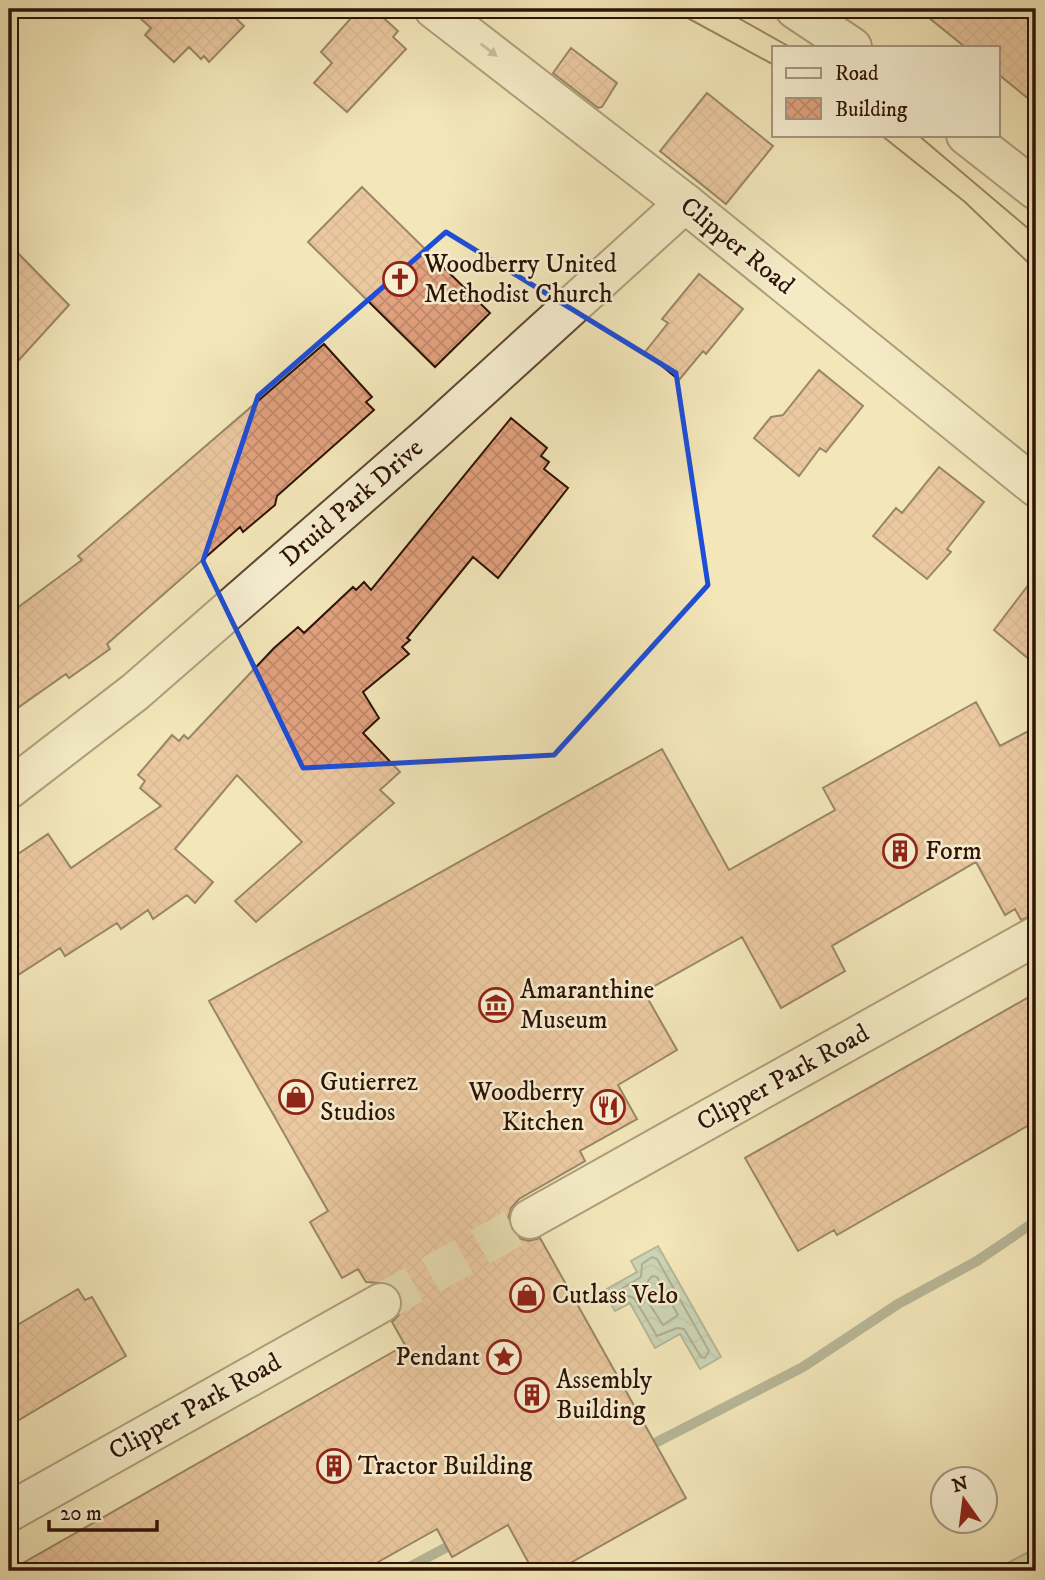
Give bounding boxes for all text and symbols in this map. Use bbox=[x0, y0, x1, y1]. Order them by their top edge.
one-way arrow bbox=[479, 43, 497, 58]
legend bbox=[772, 46, 1000, 136]
text: Road bbox=[835, 61, 879, 87]
text: Building bbox=[835, 97, 908, 123]
street label: Clipper Road bbox=[673, 190, 801, 302]
place label: Woodberry United Methodist Church bbox=[423, 248, 617, 311]
church icon: Woodberry United Methodist Church bbox=[381, 260, 419, 298]
street label: Druid Park Drive bbox=[274, 432, 430, 574]
building icon: Form bbox=[881, 832, 919, 870]
place label: Form bbox=[925, 835, 982, 868]
place label: Amaranthine Museum bbox=[520, 974, 654, 1037]
museum icon: Amaranthine Museum bbox=[477, 986, 515, 1024]
street label: Clipper Park Road bbox=[691, 1017, 875, 1139]
place label: Gutierrez Studios bbox=[320, 1066, 418, 1129]
place label: Woodberry Kitchen bbox=[468, 1076, 585, 1139]
shop icon: Gutierrez Studios bbox=[277, 1078, 315, 1116]
restaurant icon: Woodberry Kitchen bbox=[589, 1088, 627, 1126]
shop icon: Cutlass Velo bbox=[508, 1276, 546, 1314]
place label: Cutlass Velo bbox=[552, 1279, 678, 1312]
place icon: Pendant bbox=[485, 1338, 523, 1376]
place label: Pendant bbox=[395, 1341, 480, 1374]
street label: Clipper Park Road bbox=[103, 1346, 287, 1468]
place label: Assembly Building bbox=[556, 1364, 653, 1427]
building icon: Assembly Building bbox=[513, 1376, 551, 1414]
building icon: Tractor Building bbox=[315, 1447, 353, 1485]
place label: Tractor Building bbox=[358, 1450, 533, 1483]
north arrow bbox=[930, 1464, 1000, 1534]
text: N bbox=[950, 1472, 971, 1498]
scale bar bbox=[49, 1489, 158, 1533]
text: 20 m bbox=[60, 1501, 102, 1527]

